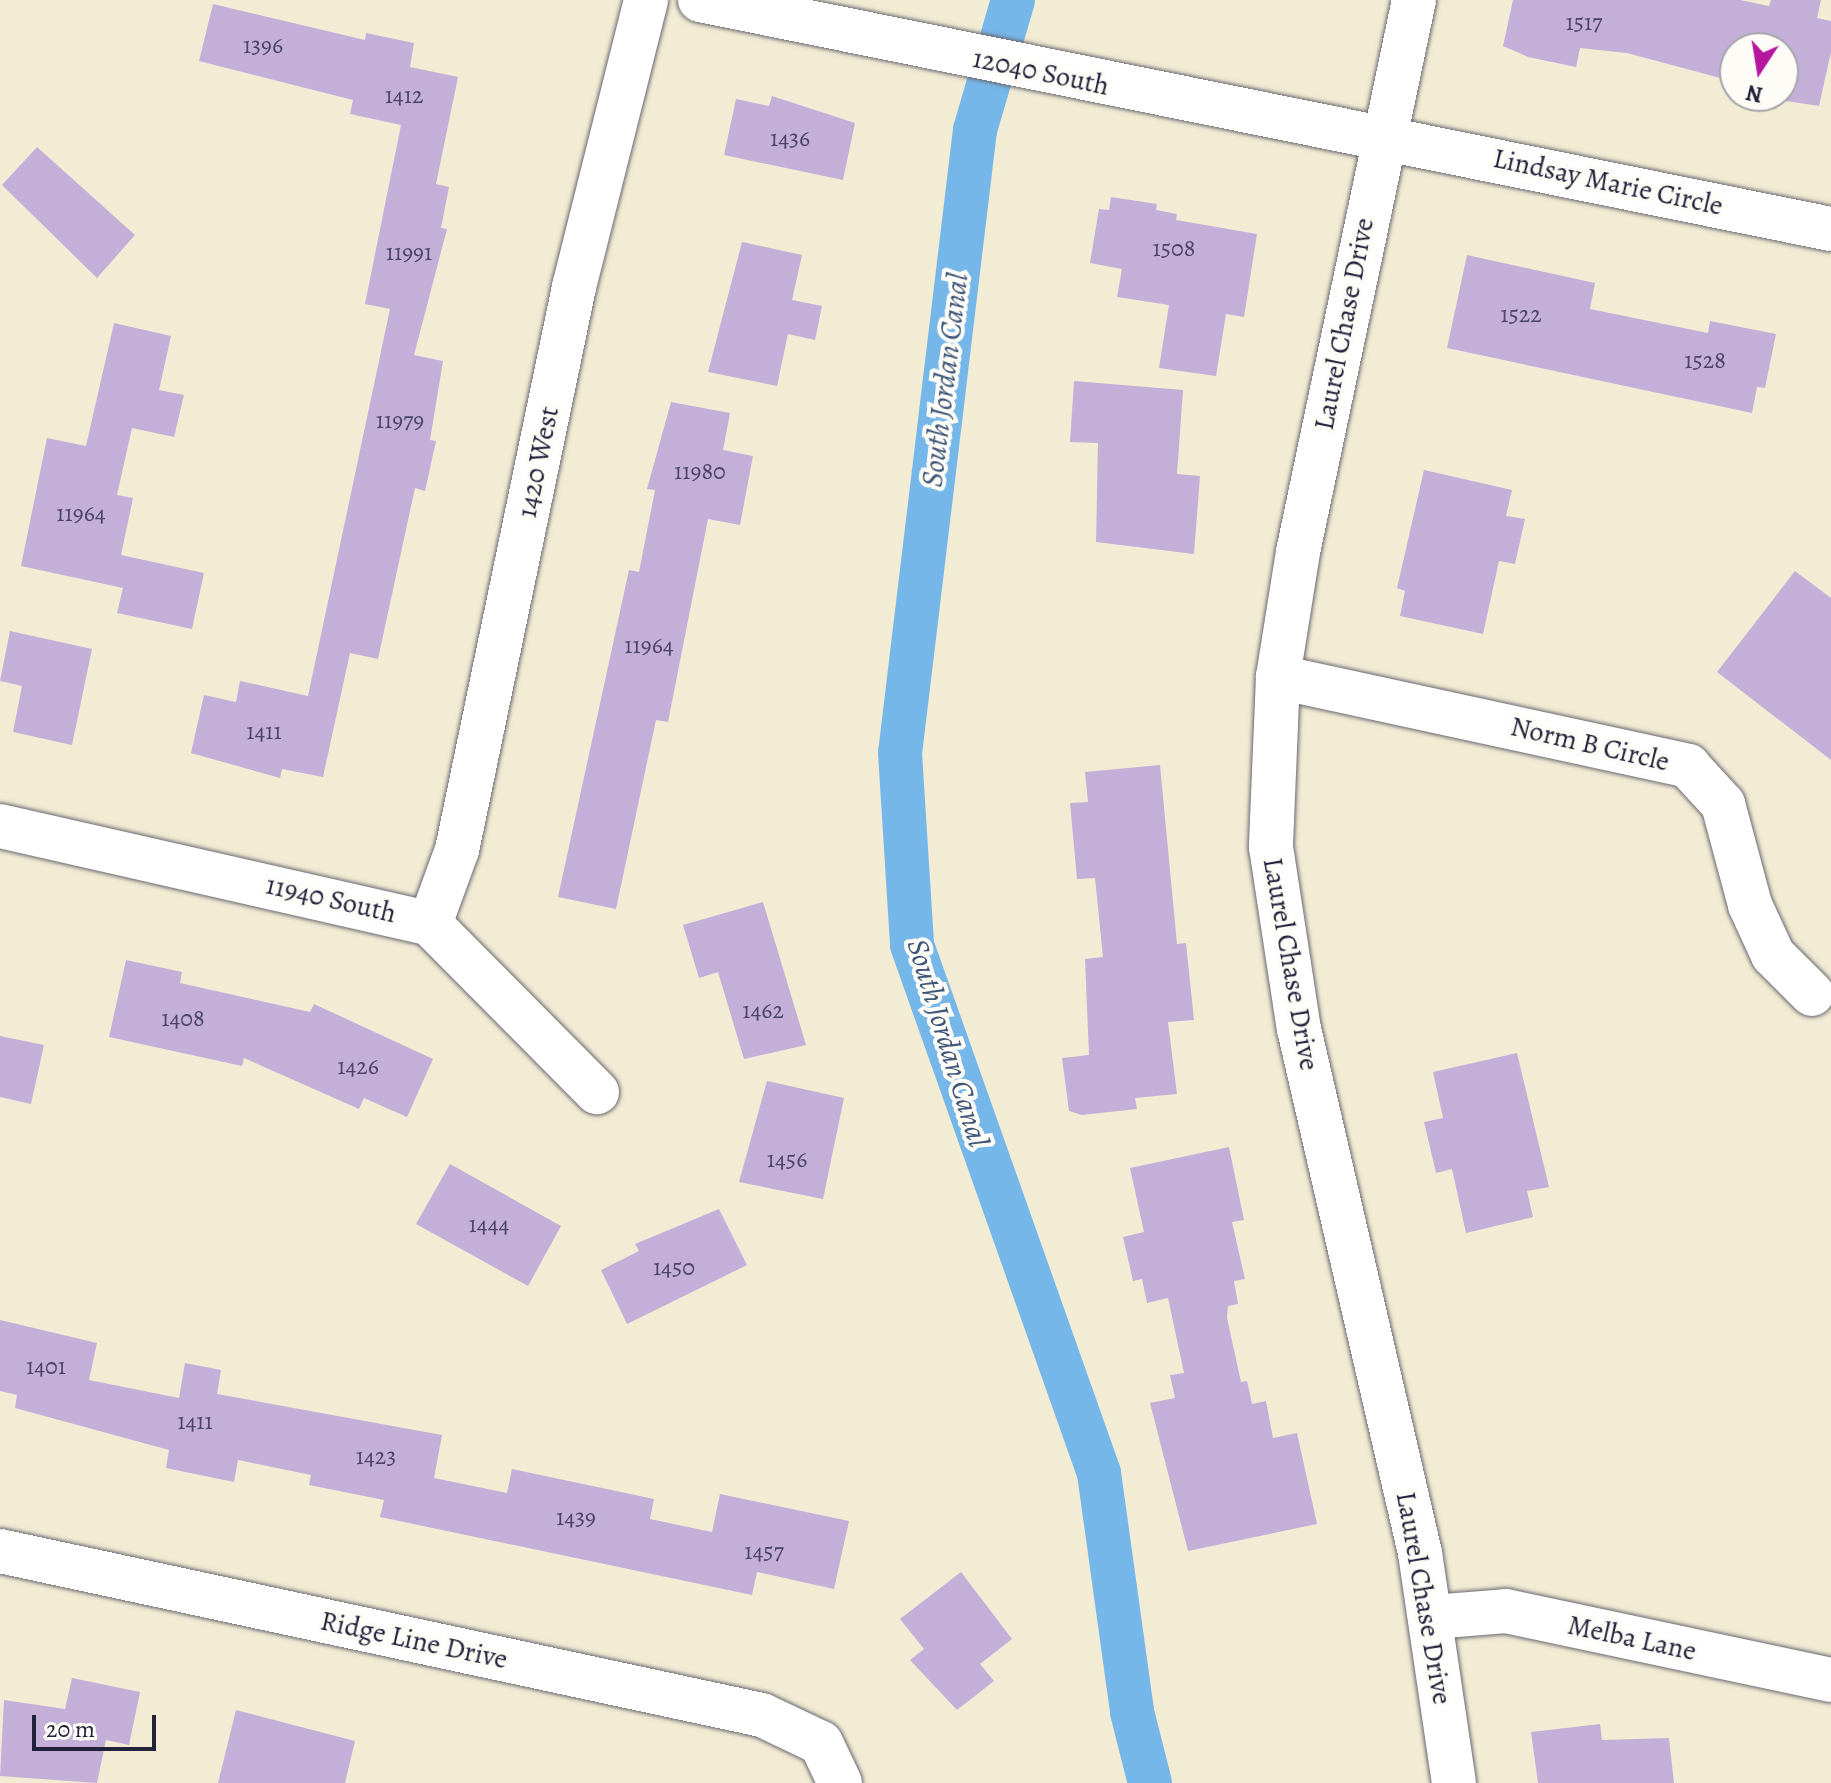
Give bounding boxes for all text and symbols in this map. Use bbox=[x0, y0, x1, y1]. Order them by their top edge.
house number: 1517 bbox=[1566, 9, 1602, 37]
house number: 1396 bbox=[243, 32, 283, 60]
north arrow bbox=[1719, 32, 1799, 112]
street label: 12040 South bbox=[970, 41, 1112, 103]
text: N bbox=[1743, 77, 1765, 110]
house number: 1412 bbox=[385, 82, 423, 110]
house number: 1436 bbox=[770, 125, 810, 153]
street label: Lindsay Marie Circle bbox=[1490, 141, 1726, 223]
street label: Laurel Chase Drive bbox=[1307, 215, 1381, 433]
house number: 1508 bbox=[1153, 235, 1195, 263]
house number: 11991 bbox=[386, 239, 432, 267]
water label: South Jordan Canal bbox=[914, 271, 976, 489]
house number: 1522 bbox=[1500, 301, 1542, 329]
house number: 1528 bbox=[1684, 347, 1726, 375]
street label: 1420 West bbox=[510, 403, 566, 521]
house number: 11979 bbox=[376, 407, 424, 435]
house number: 11980 bbox=[674, 458, 726, 486]
house number: 11964 bbox=[56, 500, 106, 528]
house number: 11964 bbox=[624, 632, 674, 660]
street label: Norm B Circle bbox=[1507, 709, 1673, 779]
house number: 1411 bbox=[246, 718, 282, 746]
street label: Laurel Chase Drive bbox=[1256, 855, 1326, 1073]
street label: 11940 South bbox=[263, 868, 399, 930]
water label: South Jordan Canal bbox=[899, 935, 997, 1151]
house number: 1462 bbox=[742, 997, 784, 1025]
house number: 1408 bbox=[161, 1005, 205, 1033]
house number: 1426 bbox=[337, 1053, 379, 1081]
house number: 1456 bbox=[767, 1146, 807, 1174]
house number: 1444 bbox=[469, 1211, 509, 1239]
house number: 1450 bbox=[653, 1254, 695, 1282]
house number: 1401 bbox=[26, 1353, 66, 1381]
house number: 1411 bbox=[177, 1408, 213, 1436]
house number: 1423 bbox=[356, 1443, 396, 1471]
street label: Laurel Chase Drive bbox=[1389, 1489, 1459, 1707]
house number: 1439 bbox=[556, 1504, 596, 1532]
house number: 1457 bbox=[744, 1538, 784, 1566]
street label: Ridge Line Drive bbox=[317, 1604, 511, 1676]
street label: Melba Lane bbox=[1565, 1608, 1699, 1668]
scale bar bbox=[36, 1699, 160, 1749]
text: 20 m bbox=[46, 1713, 95, 1745]

